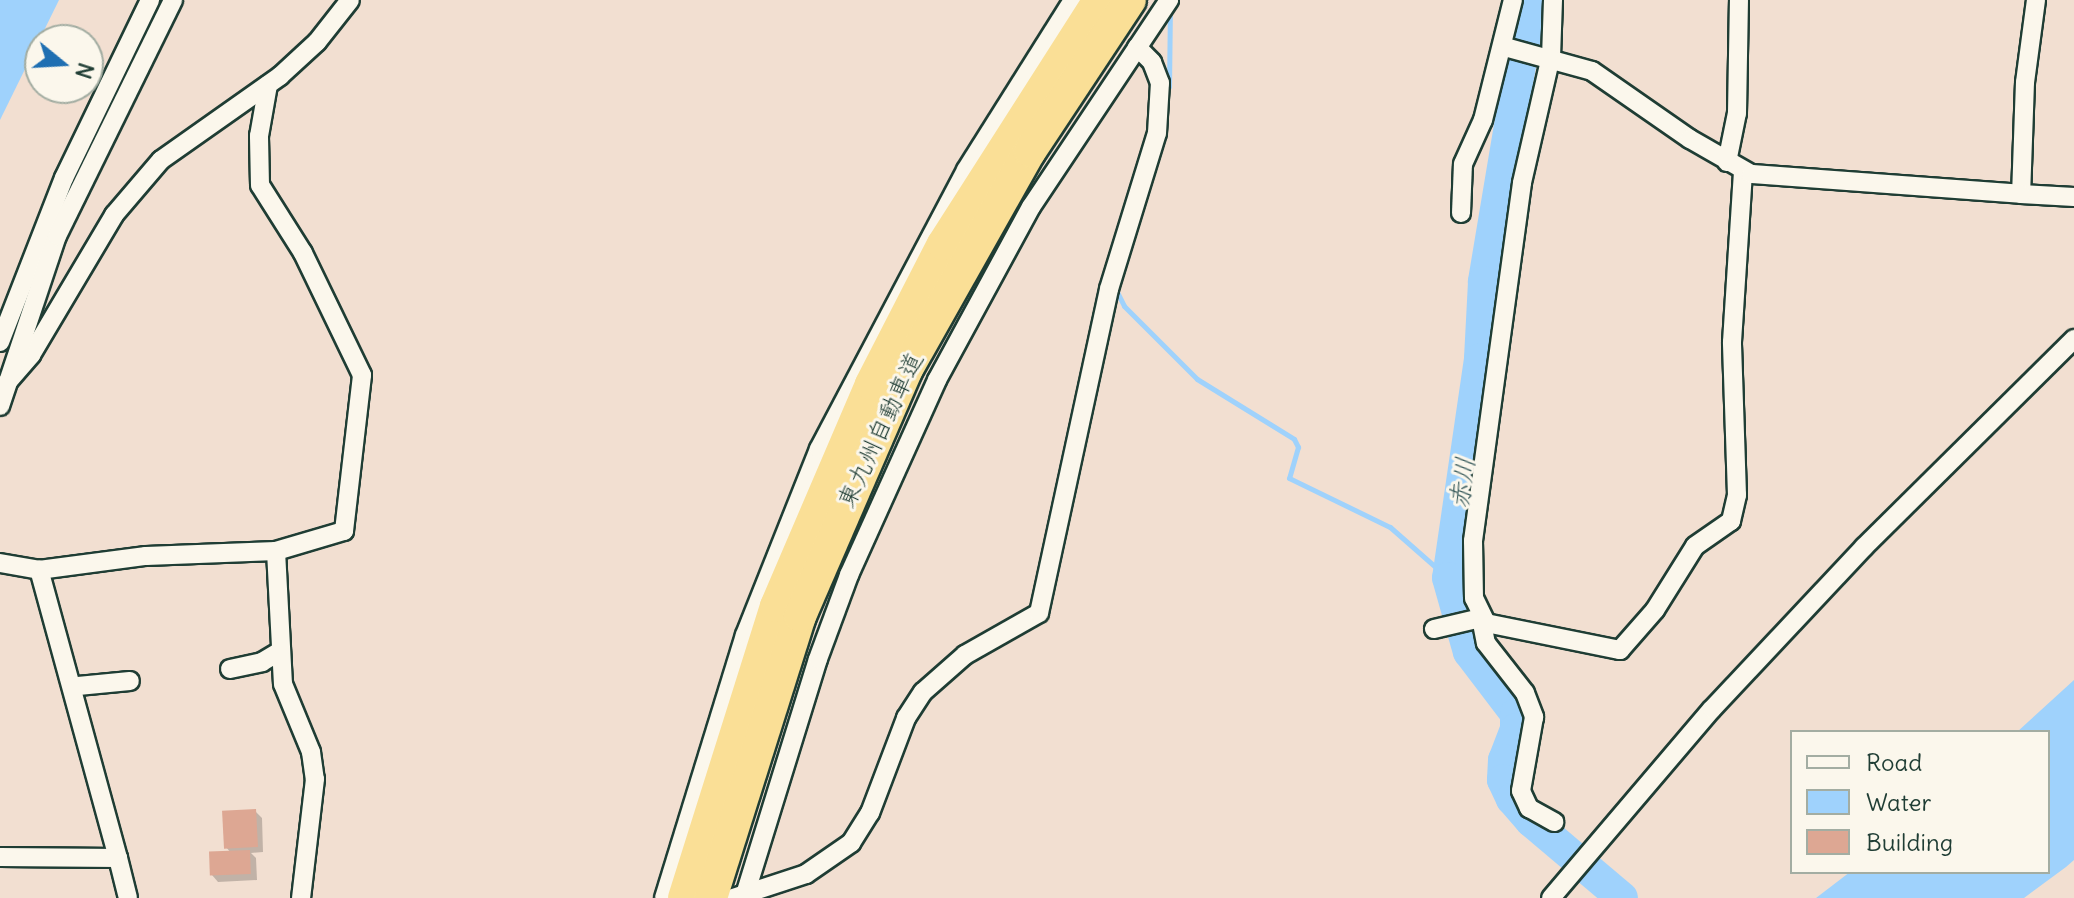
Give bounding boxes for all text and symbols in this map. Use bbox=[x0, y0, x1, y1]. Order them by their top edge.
north arrow bbox=[24, 24, 104, 104]
text: N bbox=[69, 59, 101, 82]
street label: 東九州自動車道 bbox=[831, 348, 929, 512]
water label: 赤川 bbox=[1443, 455, 1481, 511]
legend bbox=[1790, 730, 2050, 874]
text: Road bbox=[1866, 747, 1922, 777]
text: Water bbox=[1866, 787, 1931, 817]
text: Building bbox=[1866, 827, 1953, 857]

